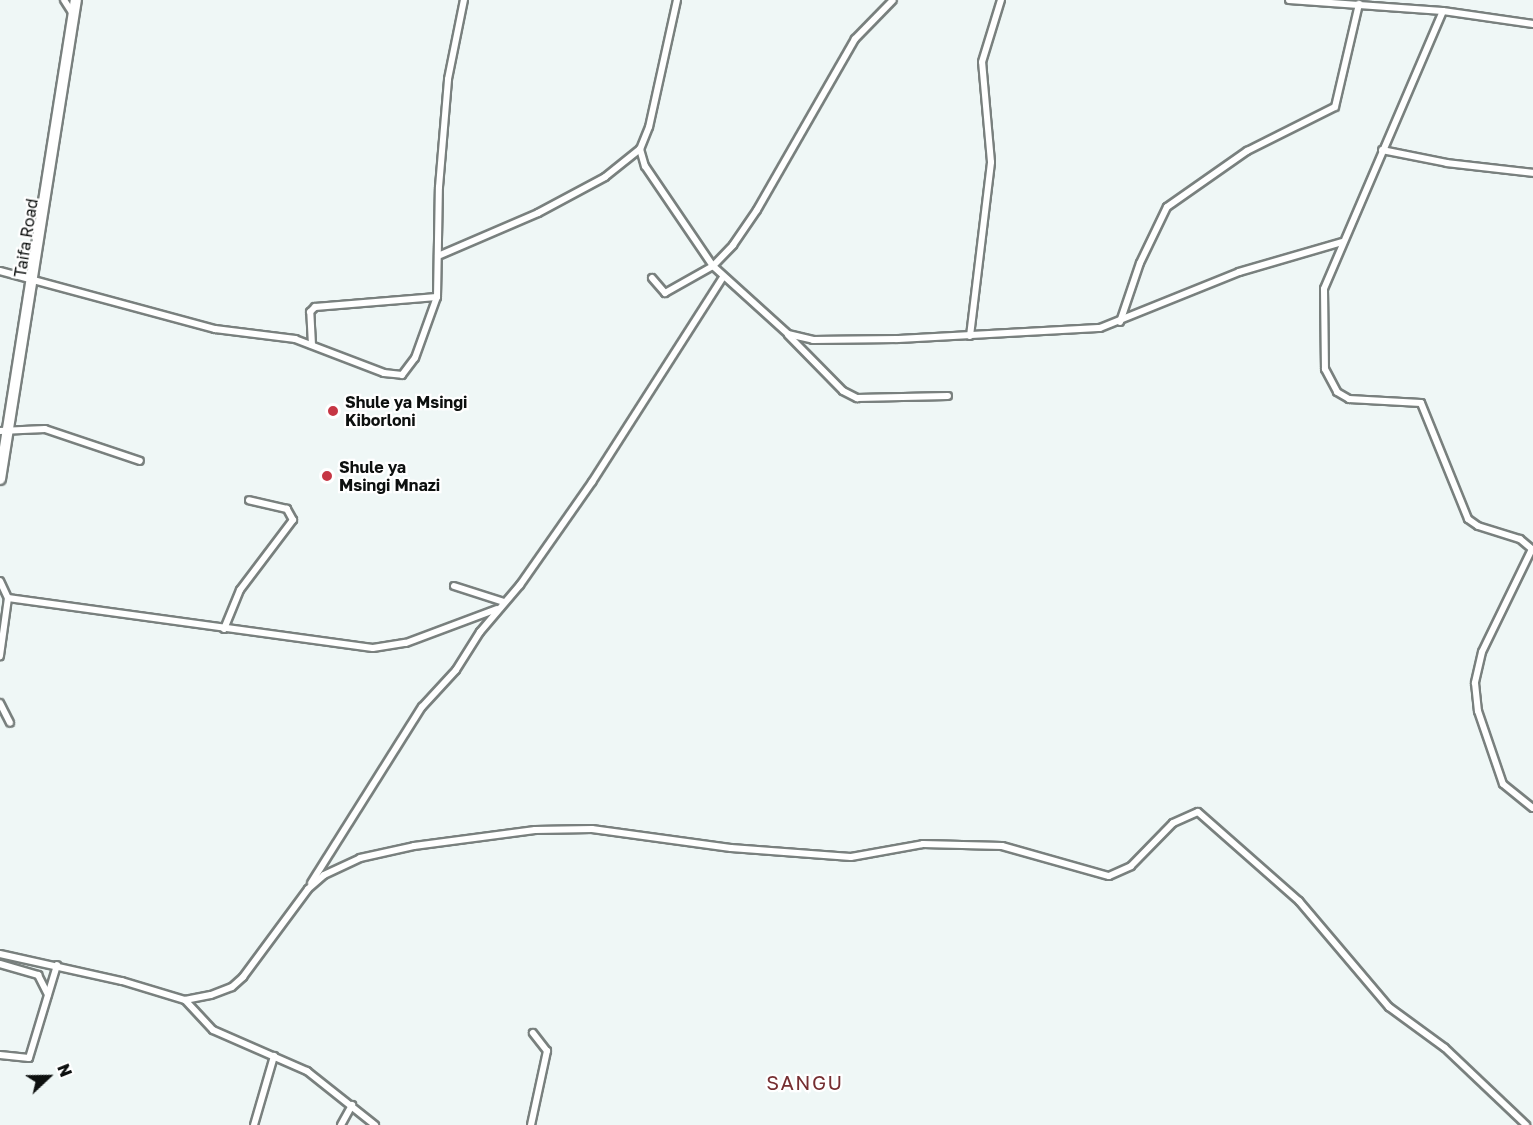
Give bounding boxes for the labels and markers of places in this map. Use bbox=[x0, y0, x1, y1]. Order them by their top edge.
place label: Shule ya Msingi Kiborloni bbox=[345, 392, 467, 430]
marker: Shule ya Msingi Kiborloni bbox=[326, 404, 340, 418]
place label: Shule ya Msingi Mnazi bbox=[339, 457, 440, 495]
marker: Shule ya Msingi Mnazi bbox=[320, 469, 334, 483]

